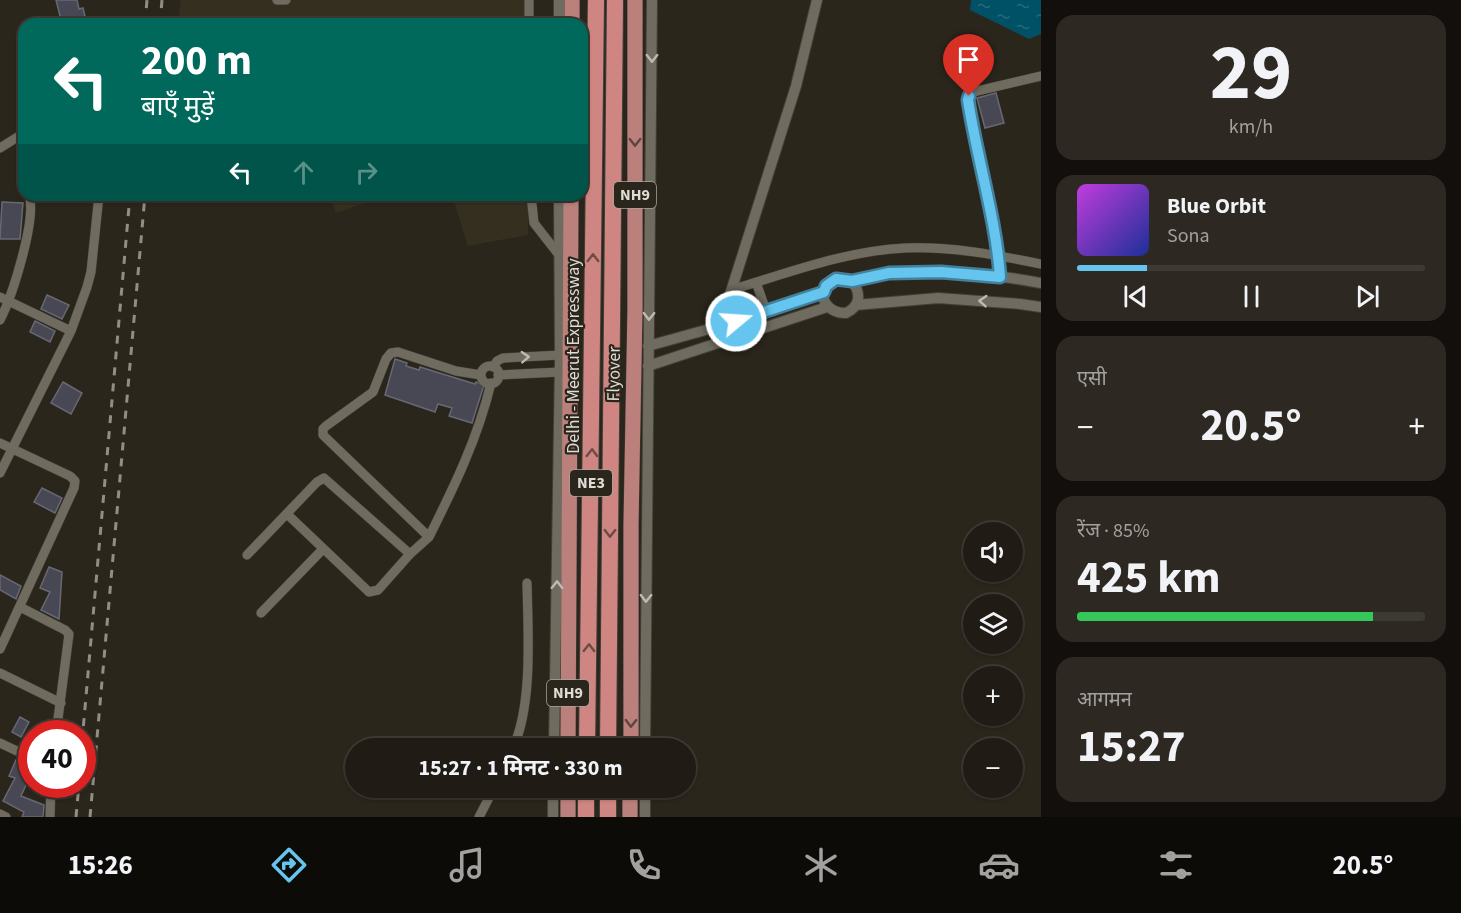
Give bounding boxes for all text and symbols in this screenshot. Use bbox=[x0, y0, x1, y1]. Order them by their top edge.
text: 29 bbox=[1210, 18, 1292, 129]
text: 200 m bbox=[141, 31, 252, 91]
pin bbox=[943, 34, 994, 96]
icon: left bbox=[42, 42, 120, 120]
icon: arrive bbox=[952, 43, 985, 76]
one-way arrow bbox=[646, 54, 658, 63]
text: बाएँ मुड़ें bbox=[141, 87, 214, 126]
text: km/h bbox=[1229, 113, 1273, 141]
one-way arrow bbox=[629, 138, 641, 147]
icon: left bbox=[224, 156, 257, 189]
icon: ahead bbox=[287, 156, 320, 189]
icon: right bbox=[350, 156, 383, 189]
road number: NH9 bbox=[614, 182, 656, 208]
text: Blue Orbit bbox=[1167, 190, 1266, 222]
text: Sona bbox=[1167, 222, 1210, 250]
one-way arrow bbox=[587, 254, 599, 263]
street label: Delhi - Meerut Expressway bbox=[561, 258, 586, 454]
icon: previous bbox=[1119, 280, 1152, 313]
icon: pause bbox=[1235, 280, 1268, 313]
icon: next bbox=[1351, 280, 1384, 313]
position arrow bbox=[704, 289, 768, 353]
one-way arrow bbox=[978, 295, 987, 308]
one-way arrow bbox=[643, 312, 655, 321]
street label: Flyover bbox=[601, 346, 627, 402]
one-way arrow bbox=[520, 350, 529, 363]
text: एसी bbox=[1077, 365, 1107, 393]
text: 20.5° bbox=[1200, 394, 1302, 458]
text: − bbox=[1077, 404, 1093, 451]
text: + bbox=[1409, 404, 1425, 451]
one-way arrow bbox=[586, 449, 598, 458]
road number: NE3 bbox=[570, 470, 612, 496]
text: रेंज · 85% bbox=[1077, 517, 1149, 545]
map controls bbox=[963, 522, 1023, 798]
button: sound bbox=[963, 522, 1023, 582]
one-way arrow bbox=[604, 529, 616, 538]
text: 425 km bbox=[1077, 546, 1221, 610]
one-way arrow bbox=[550, 581, 563, 590]
one-way arrow bbox=[639, 594, 652, 603]
button: layers bbox=[963, 594, 1023, 654]
one-way arrow bbox=[583, 644, 595, 653]
button: + bbox=[963, 666, 1023, 726]
road number: NH9 bbox=[547, 680, 589, 706]
text: आगमन bbox=[1077, 686, 1132, 714]
text: 15:27 bbox=[1077, 715, 1186, 779]
one-way arrow bbox=[625, 718, 637, 727]
speed limit sign: 40 bbox=[18, 720, 96, 798]
button: − bbox=[963, 738, 1023, 798]
text: 15:27 · 1 मिनट · 330 m bbox=[418, 752, 623, 784]
icon: directions bbox=[268, 844, 310, 886]
icon: music bbox=[446, 844, 488, 886]
icon: phone bbox=[623, 844, 665, 886]
icon: climate bbox=[800, 844, 842, 886]
icon: car bbox=[978, 844, 1020, 886]
icon: filters bbox=[1155, 844, 1197, 886]
text: 15:26 bbox=[68, 846, 133, 885]
text: 20.5° bbox=[1333, 846, 1393, 885]

